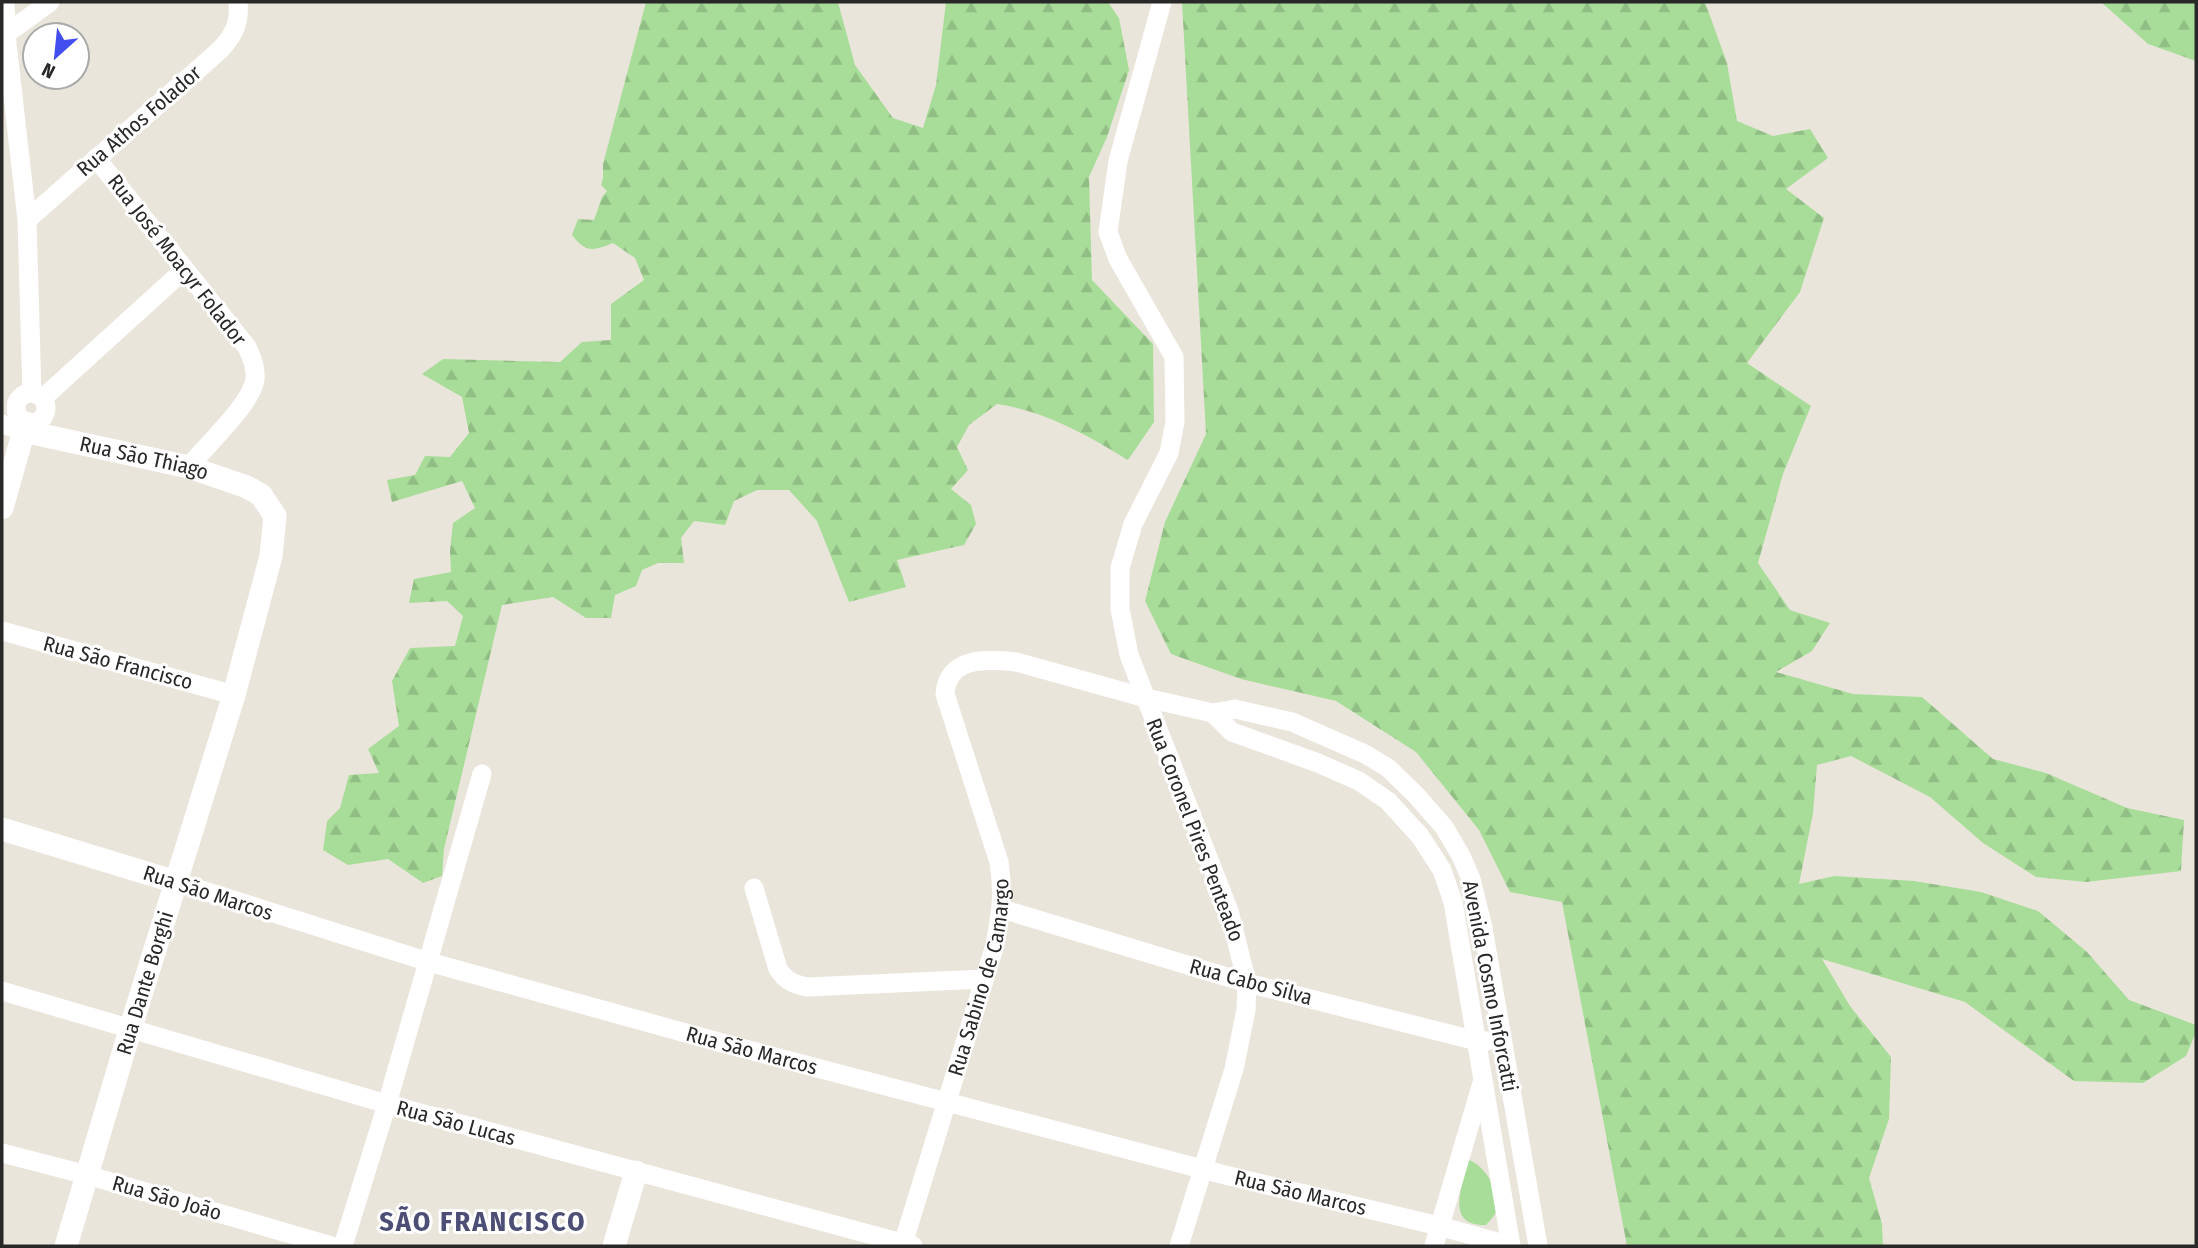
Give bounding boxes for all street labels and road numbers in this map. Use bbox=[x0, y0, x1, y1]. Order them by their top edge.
street label: Rua Athos Folador bbox=[71, 59, 207, 182]
street label: Rua José Moacyr Folador bbox=[102, 169, 252, 351]
street label: Rua São Thiago bbox=[77, 431, 212, 486]
street label: Rua São Francisco bbox=[40, 631, 196, 695]
street label: Rua Coronel Pires Penteado bbox=[1140, 715, 1250, 945]
street label: Rua São Marcos bbox=[140, 860, 276, 926]
street label: Rua Sabino de Camargo bbox=[942, 878, 1015, 1079]
street label: Avenida Cosmo Inforcatti bbox=[1457, 878, 1523, 1094]
street label: Rua Dante Borghi bbox=[111, 908, 179, 1058]
street label: Rua Cabo Silva bbox=[1187, 953, 1315, 1011]
street label: Rua São Marcos bbox=[683, 1021, 820, 1081]
street label: Rua São Lucas bbox=[394, 1095, 518, 1151]
street label: Rua São Marcos bbox=[1232, 1165, 1369, 1221]
street label: Rua São João bbox=[109, 1170, 225, 1226]

